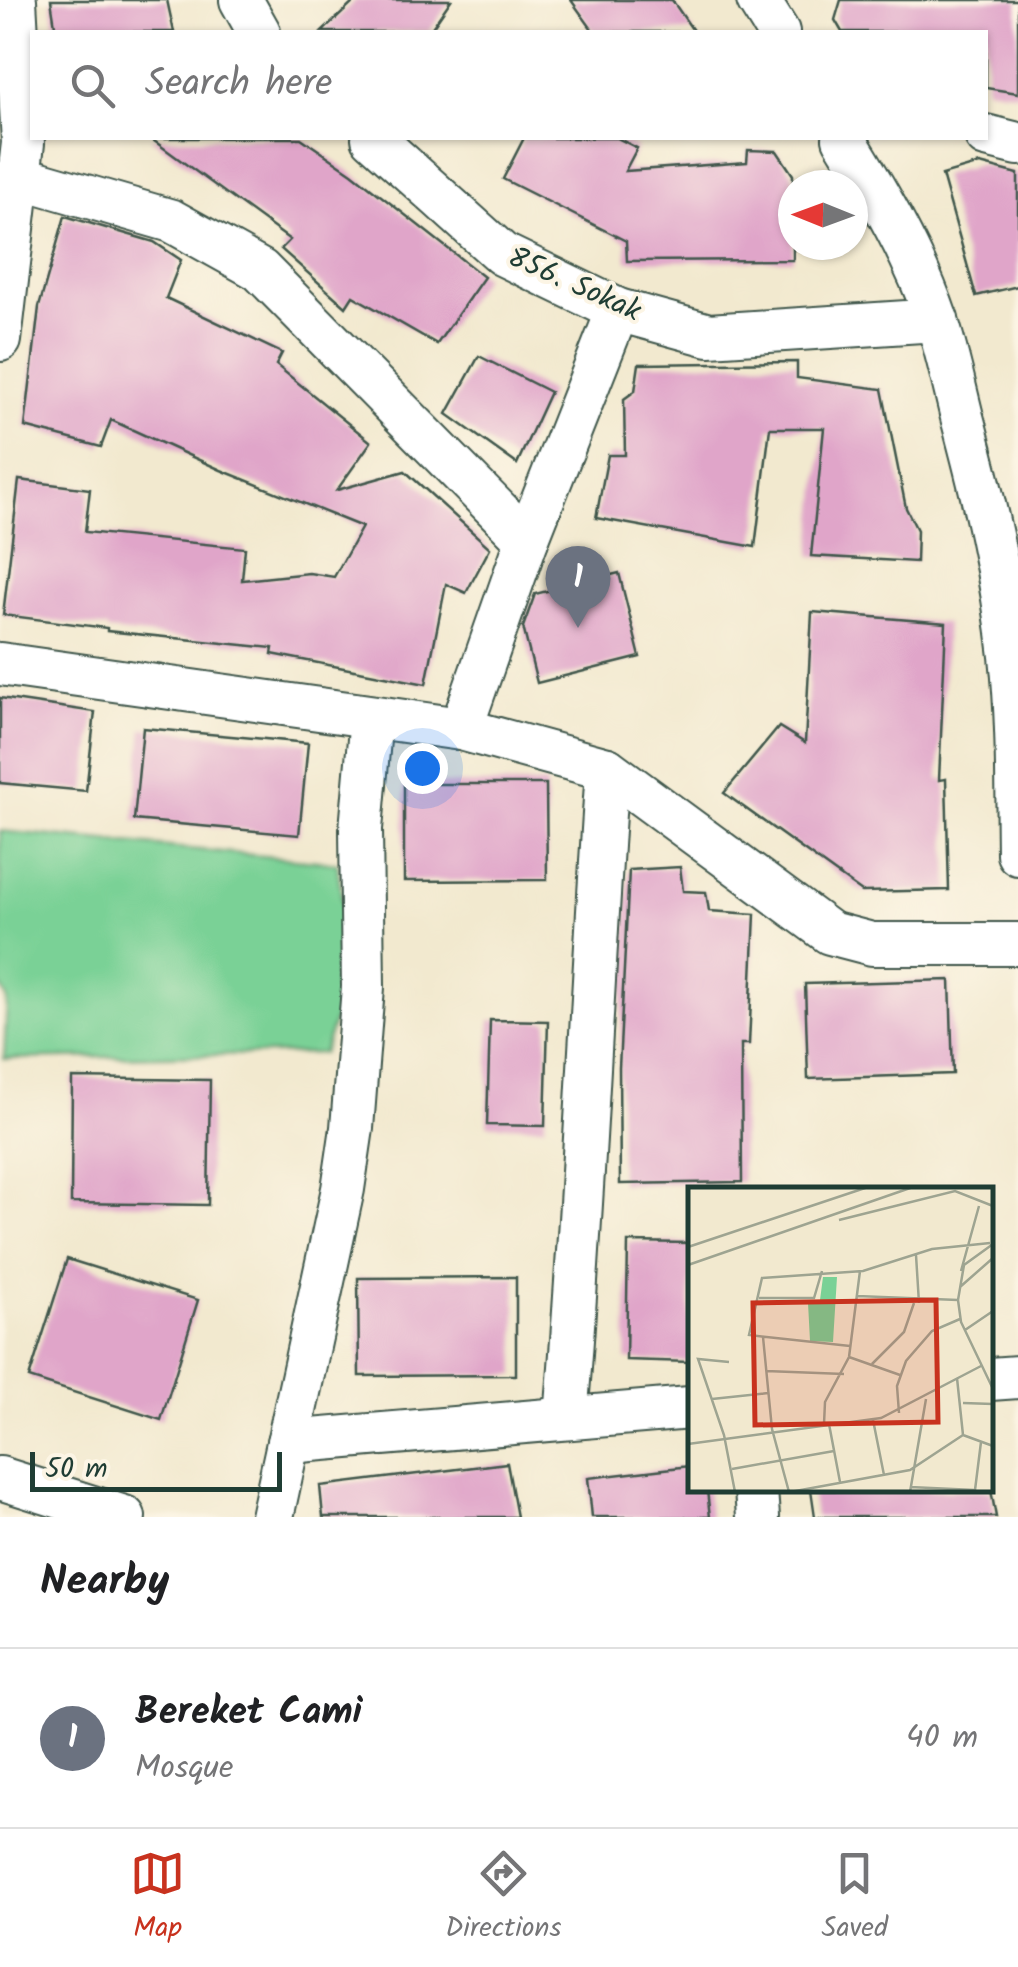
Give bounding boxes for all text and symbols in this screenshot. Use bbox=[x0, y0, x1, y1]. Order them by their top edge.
search box bbox=[30, 30, 988, 140]
text: Search here bbox=[145, 55, 332, 115]
icon: search bbox=[65, 58, 120, 113]
north arrow bbox=[778, 170, 868, 260]
street label: 856. Sokak bbox=[499, 234, 649, 336]
pin: 1 bbox=[546, 546, 610, 628]
your location bbox=[397, 743, 448, 794]
inset map bbox=[688, 1187, 993, 1492]
scale bar bbox=[30, 1447, 282, 1492]
text: 50 m bbox=[45, 1447, 108, 1492]
text: Nearby bbox=[40, 1549, 169, 1616]
text: Bereket Cami bbox=[135, 1683, 362, 1743]
text: 1 bbox=[68, 1713, 77, 1764]
text: 40 m bbox=[906, 1713, 978, 1764]
text: Mosque bbox=[135, 1743, 233, 1794]
tab: Map bbox=[130, 1846, 185, 1951]
tab: Directions bbox=[445, 1846, 561, 1951]
tab: Saved bbox=[822, 1846, 888, 1951]

